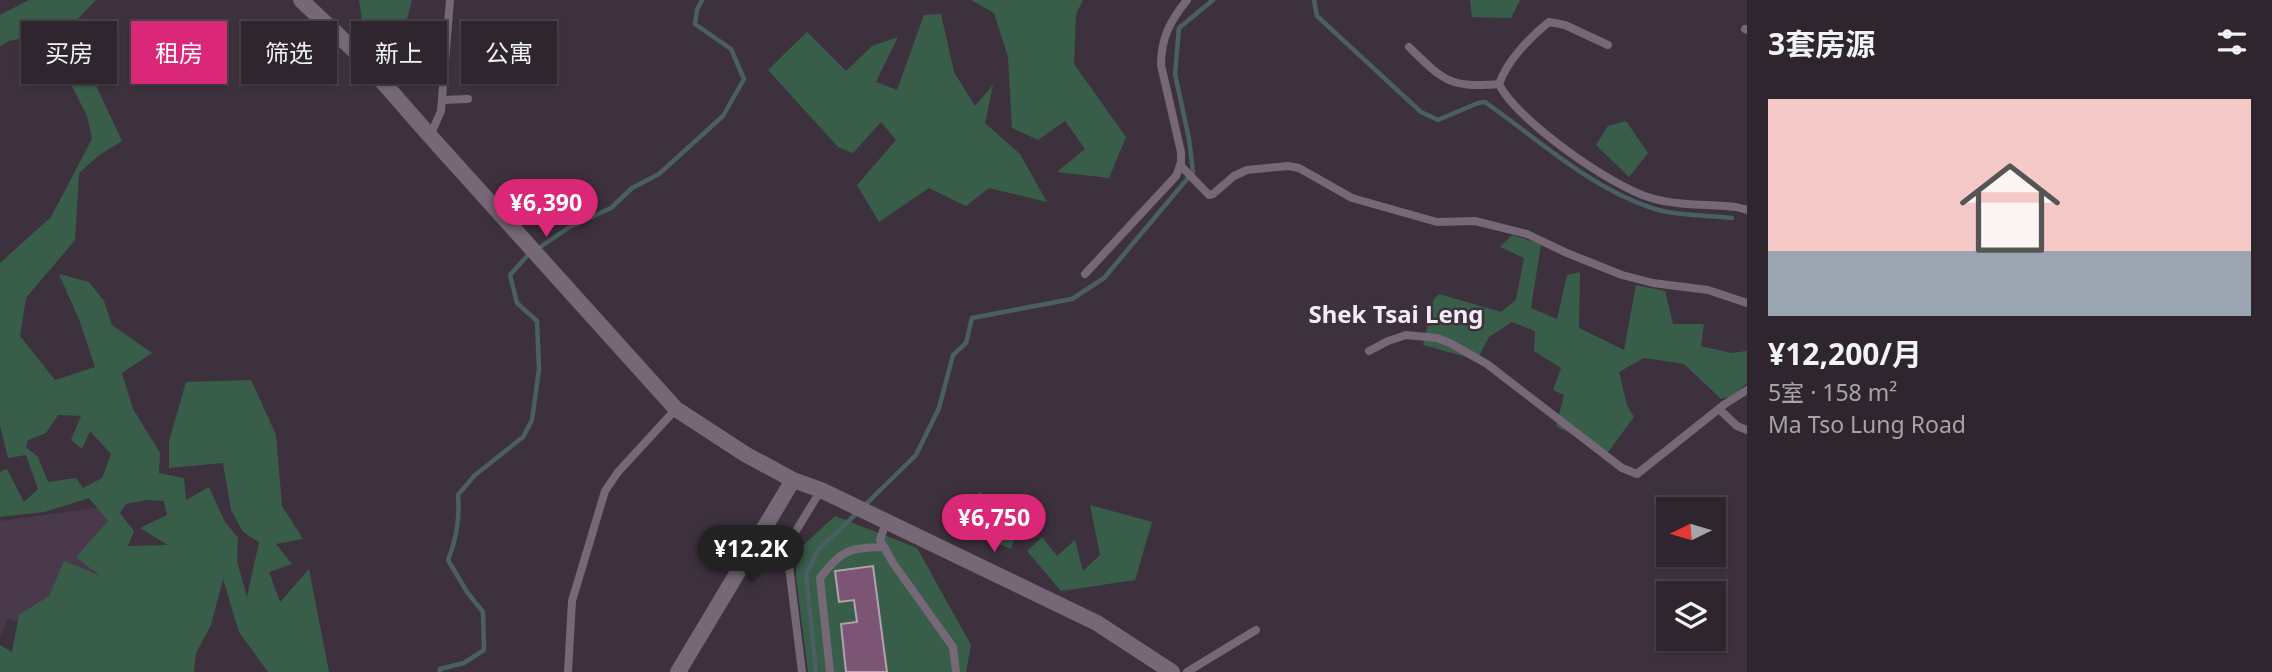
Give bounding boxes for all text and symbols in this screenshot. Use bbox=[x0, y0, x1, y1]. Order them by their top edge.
chip: 买房 bbox=[21, 21, 117, 84]
chip: 租房 bbox=[131, 21, 227, 84]
chip: 筛选 bbox=[241, 21, 337, 84]
chip: 新上 bbox=[351, 21, 447, 84]
chip: 公寓 bbox=[461, 21, 557, 84]
text: 3套房源 bbox=[1768, 23, 1875, 64]
icon: filters bbox=[2213, 23, 2251, 61]
icon: home bbox=[1947, 145, 2073, 271]
pin: ¥6,390 bbox=[489, 180, 603, 239]
text: ¥6,390 bbox=[510, 186, 582, 218]
district label: Shek Tsai Leng bbox=[1308, 297, 1484, 330]
text: ¥12,200/月 bbox=[1768, 333, 1922, 374]
text: 5室 · 158 m² bbox=[1768, 376, 1897, 408]
text: Ma Tso Lung Road bbox=[1768, 408, 1966, 440]
pin: ¥6,750 bbox=[937, 494, 1051, 554]
north arrow bbox=[1656, 497, 1726, 567]
map controls bbox=[1656, 497, 1726, 651]
text: ¥6,750 bbox=[958, 501, 1030, 533]
pin: ¥12.2K bbox=[694, 526, 808, 585]
text: ¥12.2K bbox=[714, 532, 788, 564]
button: layers bbox=[1656, 581, 1726, 651]

